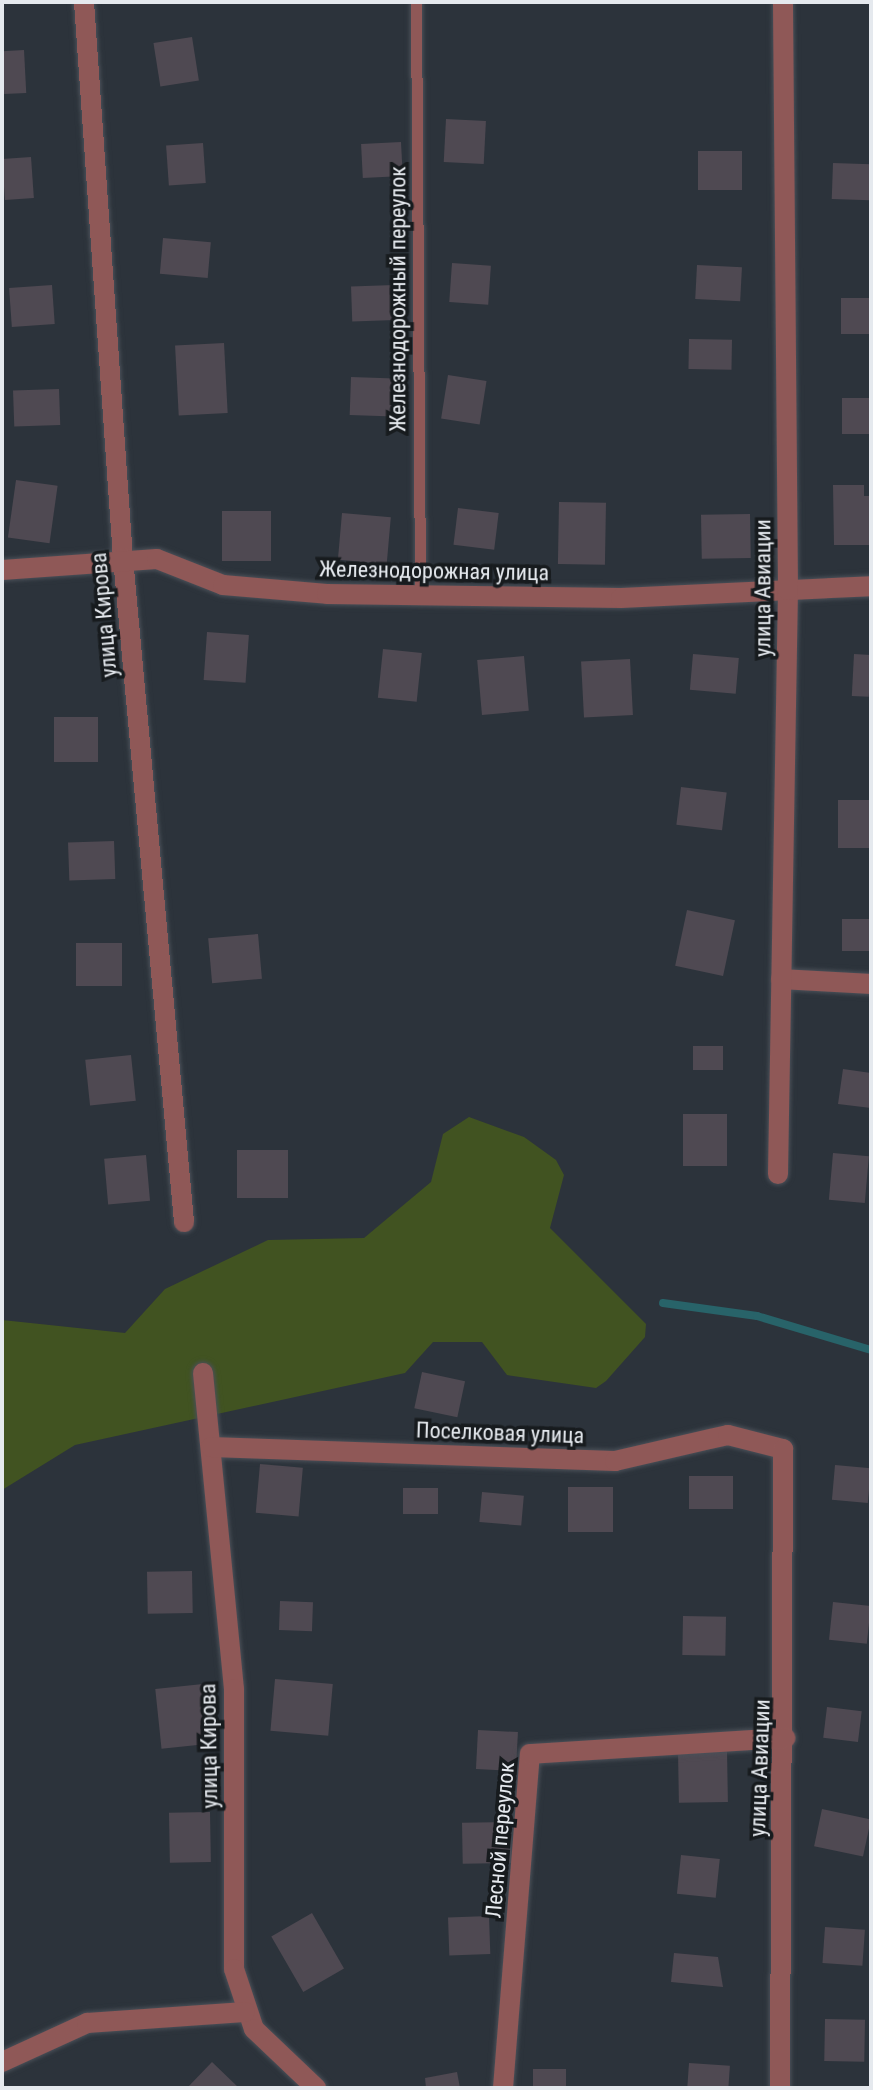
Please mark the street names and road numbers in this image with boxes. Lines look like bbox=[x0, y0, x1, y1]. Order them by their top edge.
street label: Железнодорожный переулок bbox=[385, 166, 411, 432]
street label: улица Авиации bbox=[750, 519, 776, 657]
street label: улица Кирова bbox=[85, 552, 123, 678]
street label: Железнодорожная улица bbox=[319, 556, 549, 586]
street label: Поселковая улица bbox=[415, 1417, 585, 1449]
street label: улица Кирова bbox=[195, 1683, 223, 1809]
street label: улица Авиации bbox=[744, 1699, 776, 1837]
street label: Лесной переулок bbox=[480, 1761, 520, 1919]

